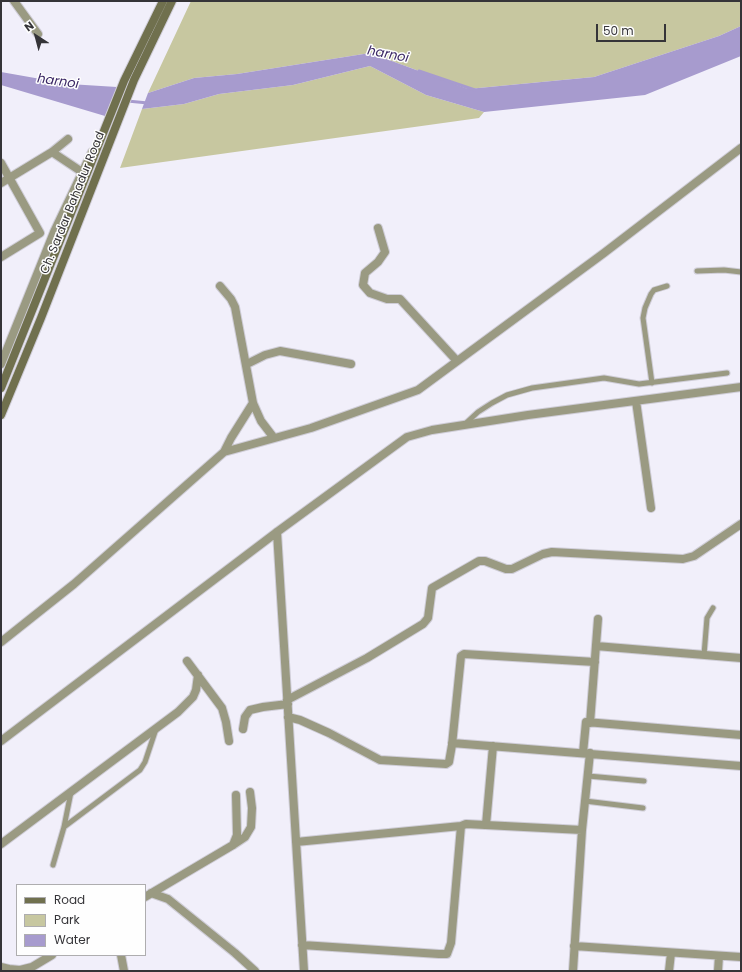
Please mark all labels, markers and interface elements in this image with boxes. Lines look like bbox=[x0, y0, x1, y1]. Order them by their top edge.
north arrow bbox=[16, 16, 56, 56]
scale bar bbox=[598, 16, 668, 42]
text: N bbox=[21, 17, 37, 35]
text: 50 m bbox=[603, 22, 634, 39]
water label: harnoi bbox=[366, 43, 410, 67]
water label: harnoi bbox=[36, 71, 80, 93]
street label: Ch. Sardar Bahadur Road bbox=[38, 130, 108, 276]
legend bbox=[16, 884, 146, 956]
text: Road bbox=[54, 891, 85, 908]
text: Park bbox=[54, 911, 80, 928]
text: Water bbox=[54, 931, 90, 948]

